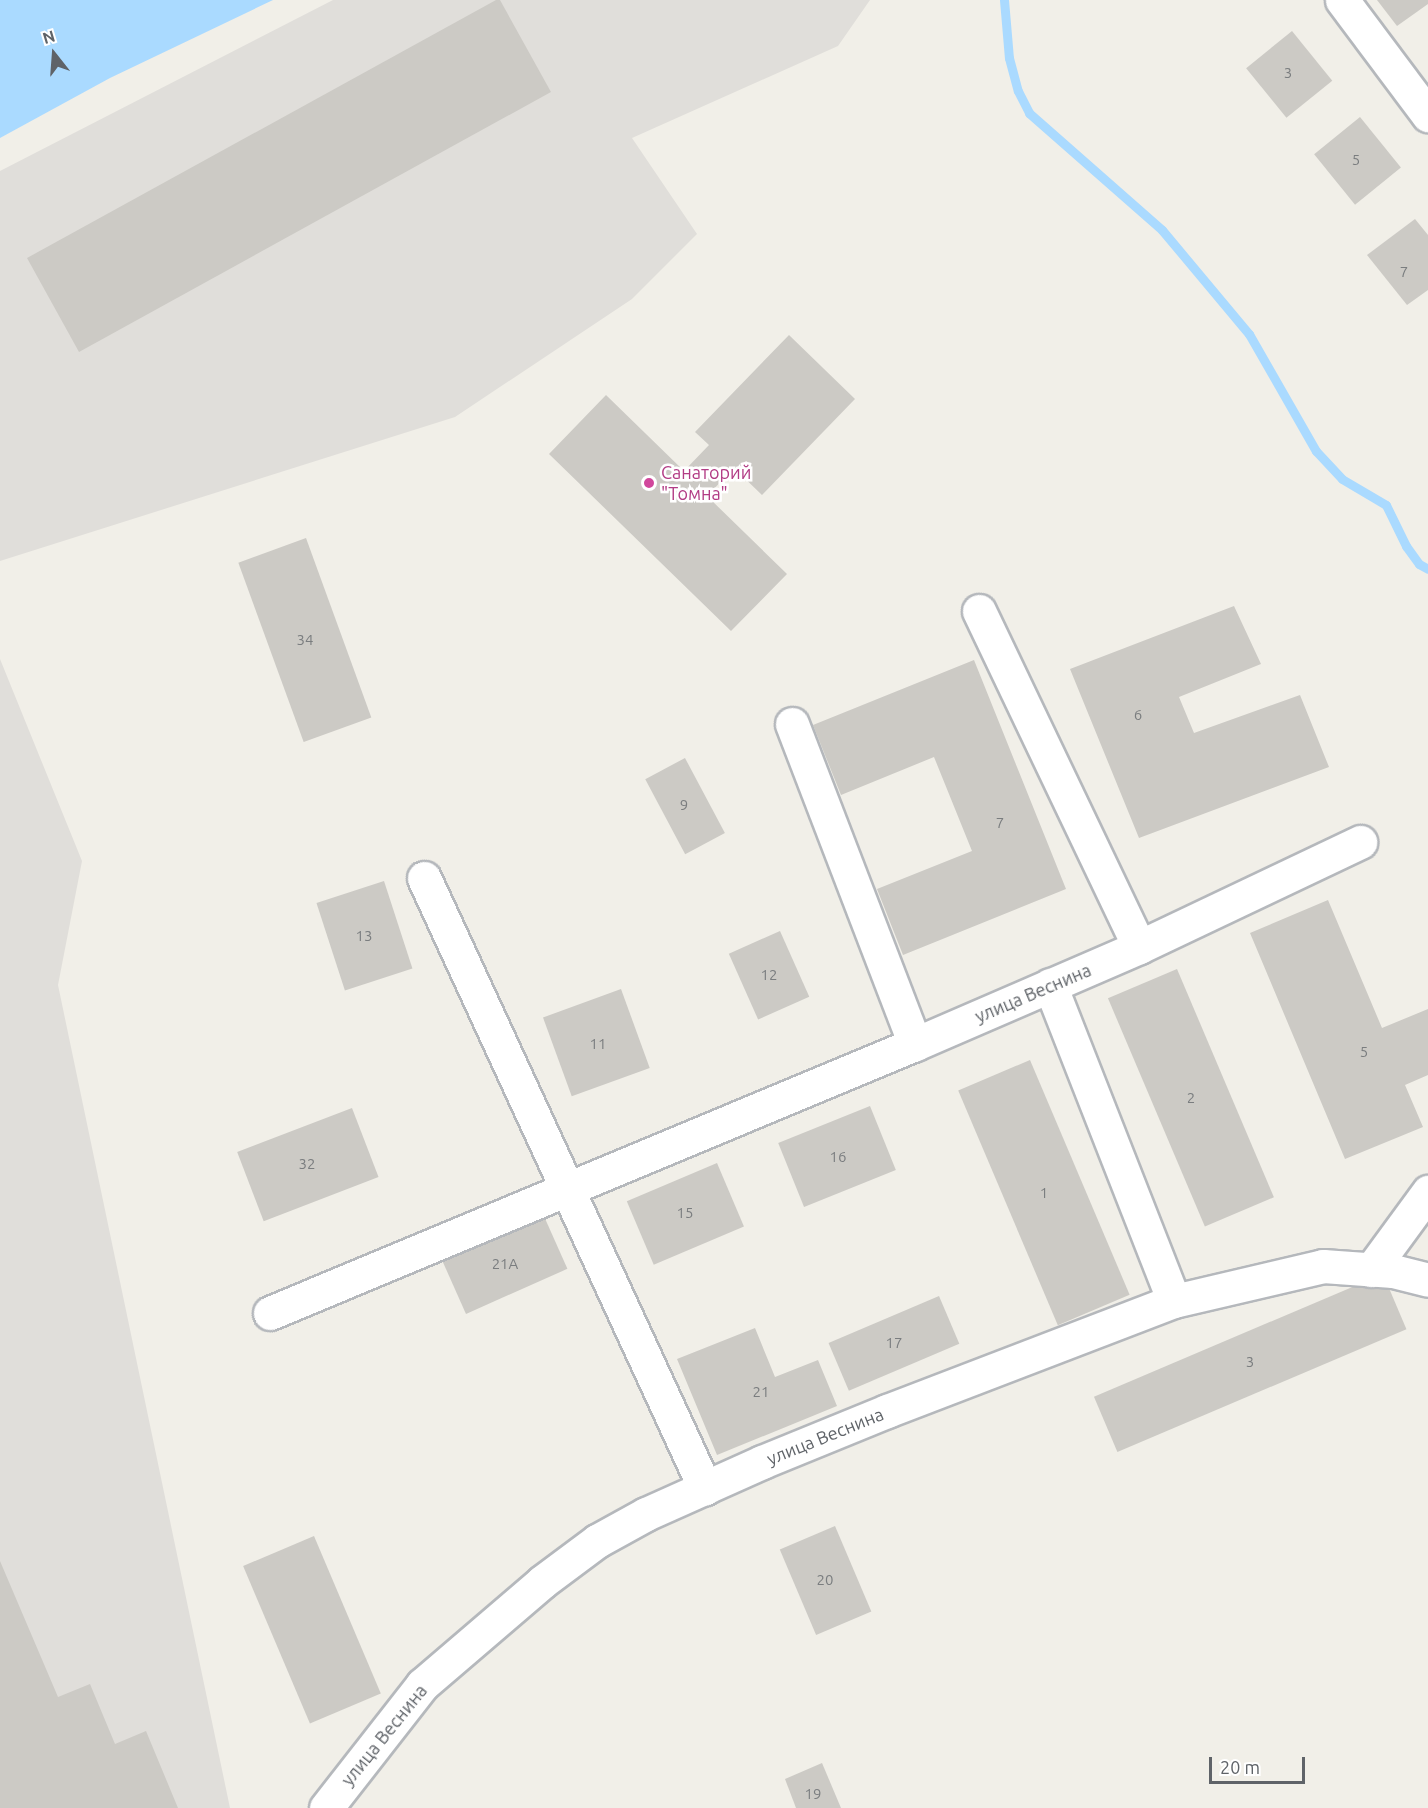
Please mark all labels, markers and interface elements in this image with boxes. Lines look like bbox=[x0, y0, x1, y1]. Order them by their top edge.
north arrow bbox=[24, 24, 84, 84]
text: N bbox=[40, 26, 57, 47]
house number: 3 bbox=[1284, 64, 1292, 82]
house number: 5 bbox=[1352, 151, 1360, 169]
house number: 7 bbox=[1400, 263, 1408, 281]
place label: Санаторий "Томна" bbox=[661, 462, 751, 504]
marker: Санаторий "Томна" bbox=[642, 476, 656, 490]
house number: 34 bbox=[297, 631, 313, 649]
house number: 6 bbox=[1134, 706, 1142, 724]
house number: 9 bbox=[680, 796, 688, 814]
house number: 7 bbox=[996, 814, 1004, 832]
house number: 13 bbox=[356, 927, 372, 945]
street label: улица Веснина bbox=[972, 959, 1094, 1027]
house number: 12 bbox=[761, 966, 777, 984]
house number: 11 bbox=[590, 1035, 606, 1053]
house number: 5 bbox=[1360, 1043, 1368, 1061]
house number: 2 bbox=[1187, 1089, 1195, 1107]
house number: 16 bbox=[830, 1148, 846, 1166]
house number: 32 bbox=[299, 1155, 315, 1173]
house number: 1 bbox=[1040, 1184, 1048, 1202]
house number: 15 bbox=[677, 1204, 693, 1222]
house number: 21А bbox=[492, 1255, 518, 1273]
house number: 17 bbox=[886, 1334, 902, 1352]
house number: 3 bbox=[1246, 1353, 1254, 1371]
house number: 21 bbox=[753, 1383, 769, 1401]
street label: улица Веснина bbox=[763, 1403, 887, 1469]
house number: 20 bbox=[817, 1571, 833, 1589]
street label: улица Веснина bbox=[337, 1680, 431, 1790]
scale bar bbox=[1212, 1745, 1308, 1783]
text: 20 m bbox=[1220, 1757, 1260, 1777]
house number: 19 bbox=[805, 1785, 821, 1803]

